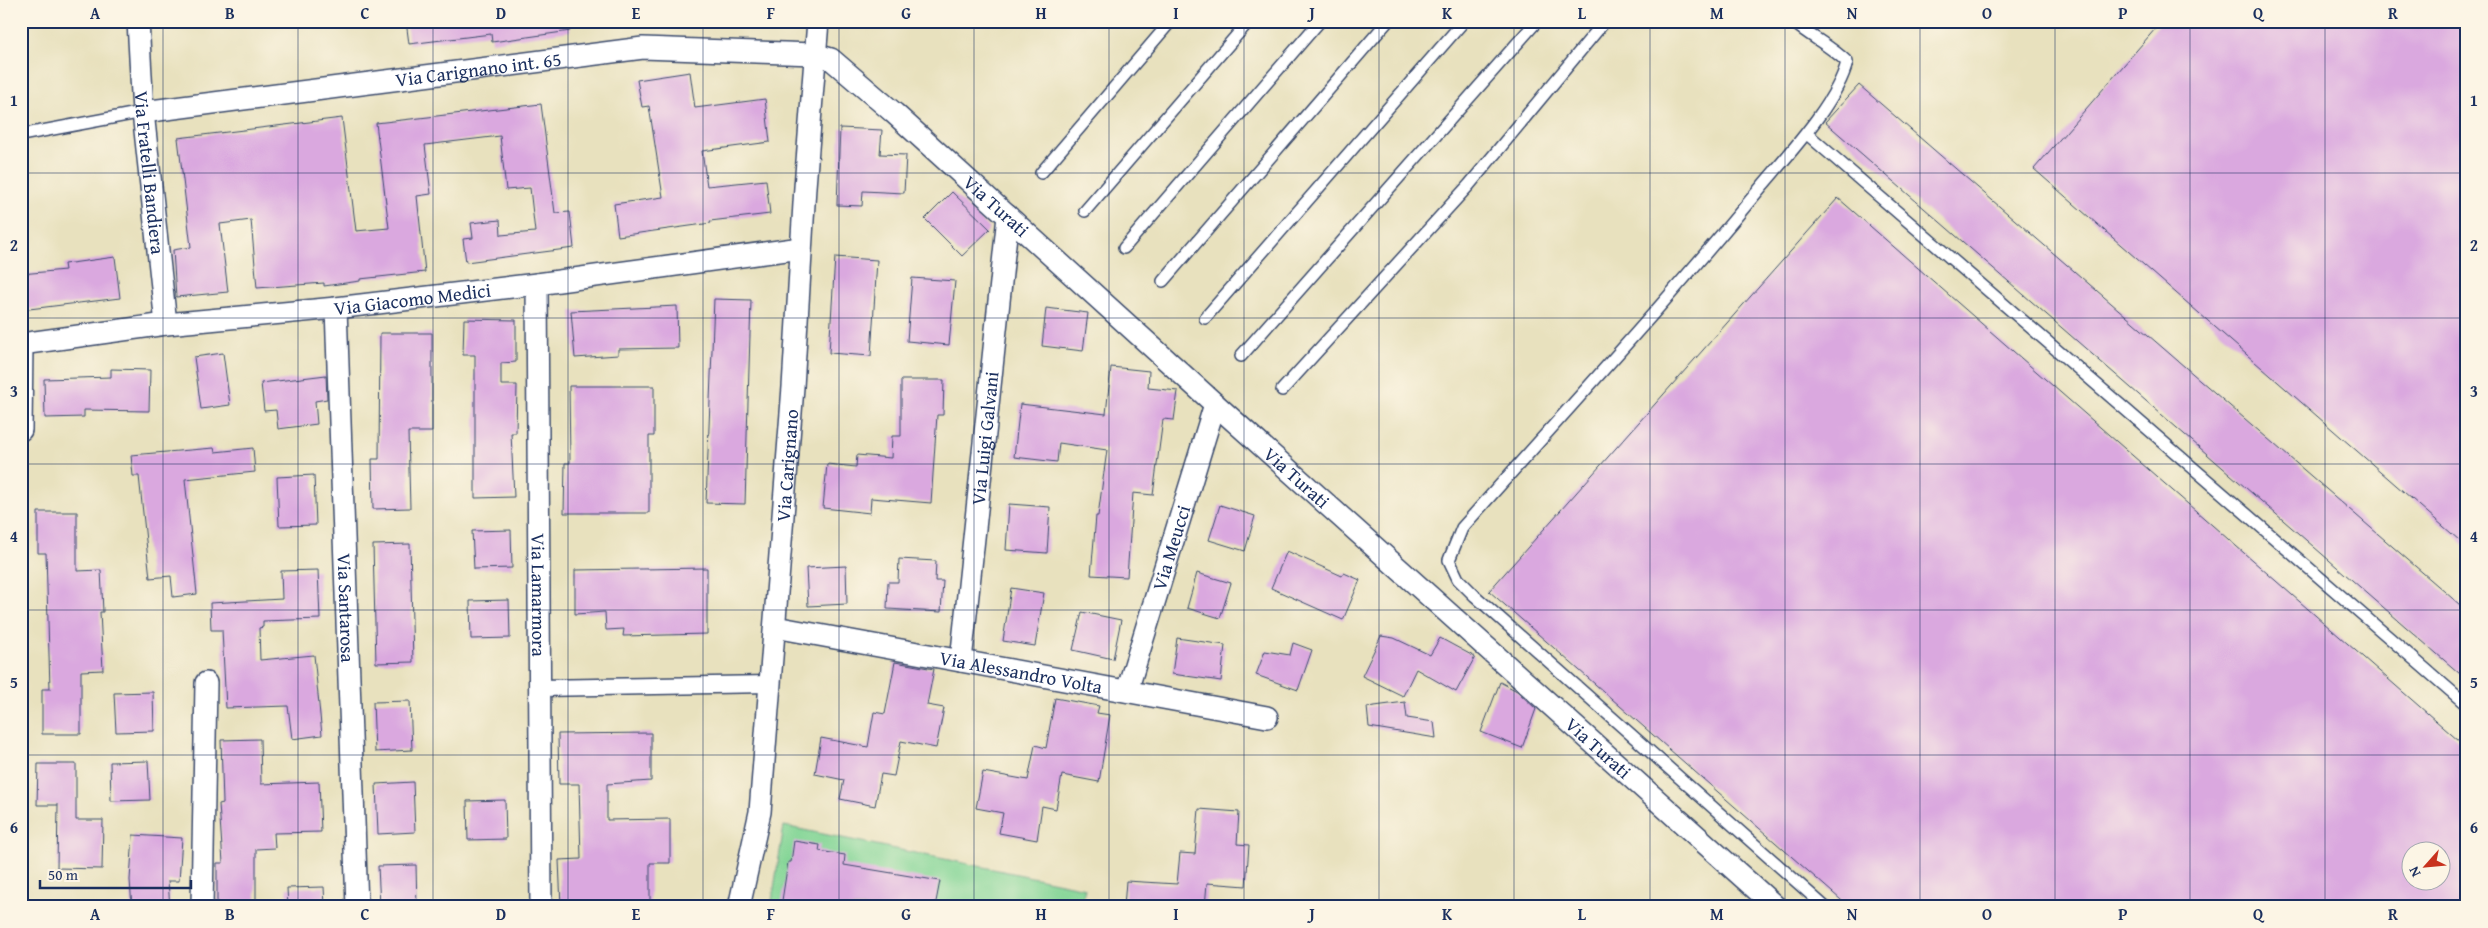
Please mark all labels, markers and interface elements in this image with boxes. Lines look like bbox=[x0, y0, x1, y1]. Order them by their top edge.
text: A bbox=[90, 1, 101, 25]
text: B bbox=[225, 1, 235, 25]
text: C bbox=[360, 1, 370, 25]
text: D bbox=[496, 1, 506, 25]
text: E bbox=[632, 1, 641, 25]
text: F bbox=[767, 1, 775, 25]
text: G bbox=[901, 1, 911, 25]
text: H bbox=[1035, 1, 1047, 25]
text: I bbox=[1173, 1, 1179, 25]
text: J bbox=[1306, 1, 1315, 25]
text: K bbox=[1442, 1, 1453, 25]
text: L bbox=[1578, 1, 1587, 25]
text: M bbox=[1710, 1, 1724, 25]
text: N bbox=[1847, 1, 1858, 25]
text: O bbox=[1982, 1, 1992, 25]
text: P bbox=[2118, 1, 2128, 25]
text: Q bbox=[2253, 1, 2265, 25]
text: R bbox=[2388, 1, 2398, 25]
street label: Via Carignano int. 65 bbox=[394, 45, 563, 94]
text: 1 bbox=[10, 88, 18, 112]
text: 1 bbox=[2470, 88, 2478, 112]
street label: Via Fratelli Bandiera bbox=[128, 90, 172, 256]
street label: Via Turati bbox=[957, 168, 1036, 243]
text: 2 bbox=[10, 233, 18, 257]
text: 2 bbox=[2470, 233, 2478, 257]
street label: Via Giacomo Medici bbox=[332, 276, 492, 322]
street label: Via Luigi Galvani bbox=[964, 370, 1006, 507]
text: 3 bbox=[10, 379, 18, 403]
text: 3 bbox=[2470, 379, 2478, 403]
street label: Via Carignano bbox=[769, 408, 805, 523]
street label: Via Turati bbox=[1257, 440, 1336, 515]
street label: Via Meucci bbox=[1145, 501, 1197, 594]
text: 4 bbox=[10, 524, 18, 548]
text: 4 bbox=[2470, 524, 2478, 548]
street label: Via Lamarmora bbox=[525, 533, 553, 657]
street label: Via Santarosa bbox=[331, 553, 362, 663]
street label: Via Alessandro Volta bbox=[937, 643, 1105, 701]
text: 5 bbox=[10, 670, 18, 694]
text: 5 bbox=[2470, 670, 2478, 694]
street label: Via Turati bbox=[1559, 710, 1638, 785]
text: 6 bbox=[10, 815, 18, 839]
text: 6 bbox=[2470, 815, 2478, 839]
north arrow bbox=[2400, 840, 2450, 890]
scale bar bbox=[40, 858, 191, 890]
text: N bbox=[2403, 863, 2425, 881]
text: 50 m bbox=[48, 864, 79, 885]
text: A bbox=[90, 902, 101, 926]
text: B bbox=[225, 902, 235, 926]
text: C bbox=[360, 902, 370, 926]
text: D bbox=[496, 902, 506, 926]
text: E bbox=[632, 902, 641, 926]
text: F bbox=[767, 902, 775, 926]
text: G bbox=[901, 902, 911, 926]
text: H bbox=[1035, 902, 1047, 926]
text: I bbox=[1173, 902, 1179, 926]
text: J bbox=[1306, 902, 1315, 926]
text: K bbox=[1442, 902, 1453, 926]
text: L bbox=[1578, 902, 1587, 926]
text: M bbox=[1710, 902, 1724, 926]
text: N bbox=[1847, 902, 1858, 926]
text: O bbox=[1982, 902, 1992, 926]
text: P bbox=[2118, 902, 2128, 926]
text: Q bbox=[2253, 902, 2265, 926]
text: R bbox=[2388, 902, 2398, 926]

